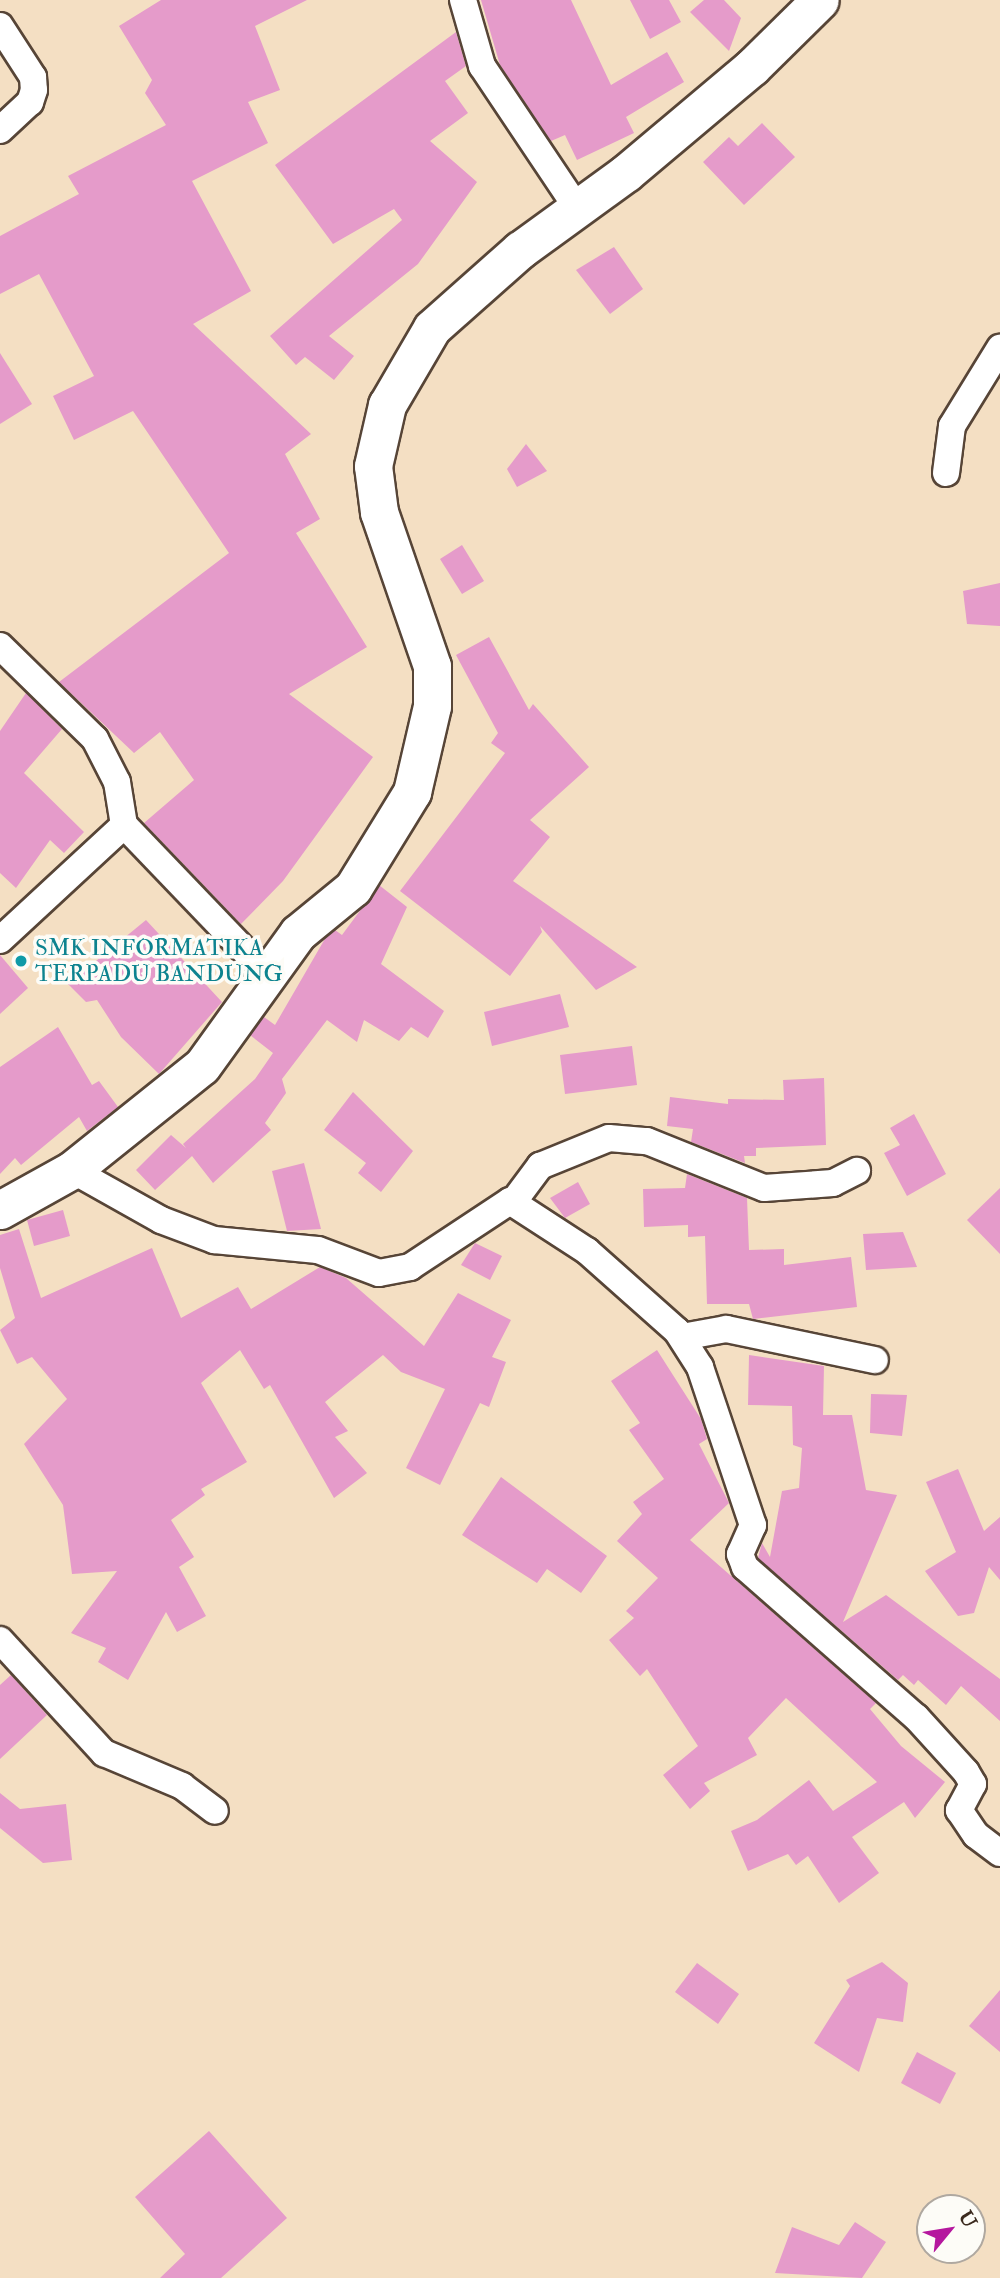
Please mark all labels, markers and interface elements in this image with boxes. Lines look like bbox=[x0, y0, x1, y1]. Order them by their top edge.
place label: SMK INFORMATIKA TERPADU BANDUNG bbox=[35, 934, 283, 988]
marker: SMK INFORMATIKA TERPADU BANDUNG bbox=[13, 953, 29, 969]
north arrow bbox=[916, 2194, 986, 2264]
text: U bbox=[953, 2207, 982, 2232]

